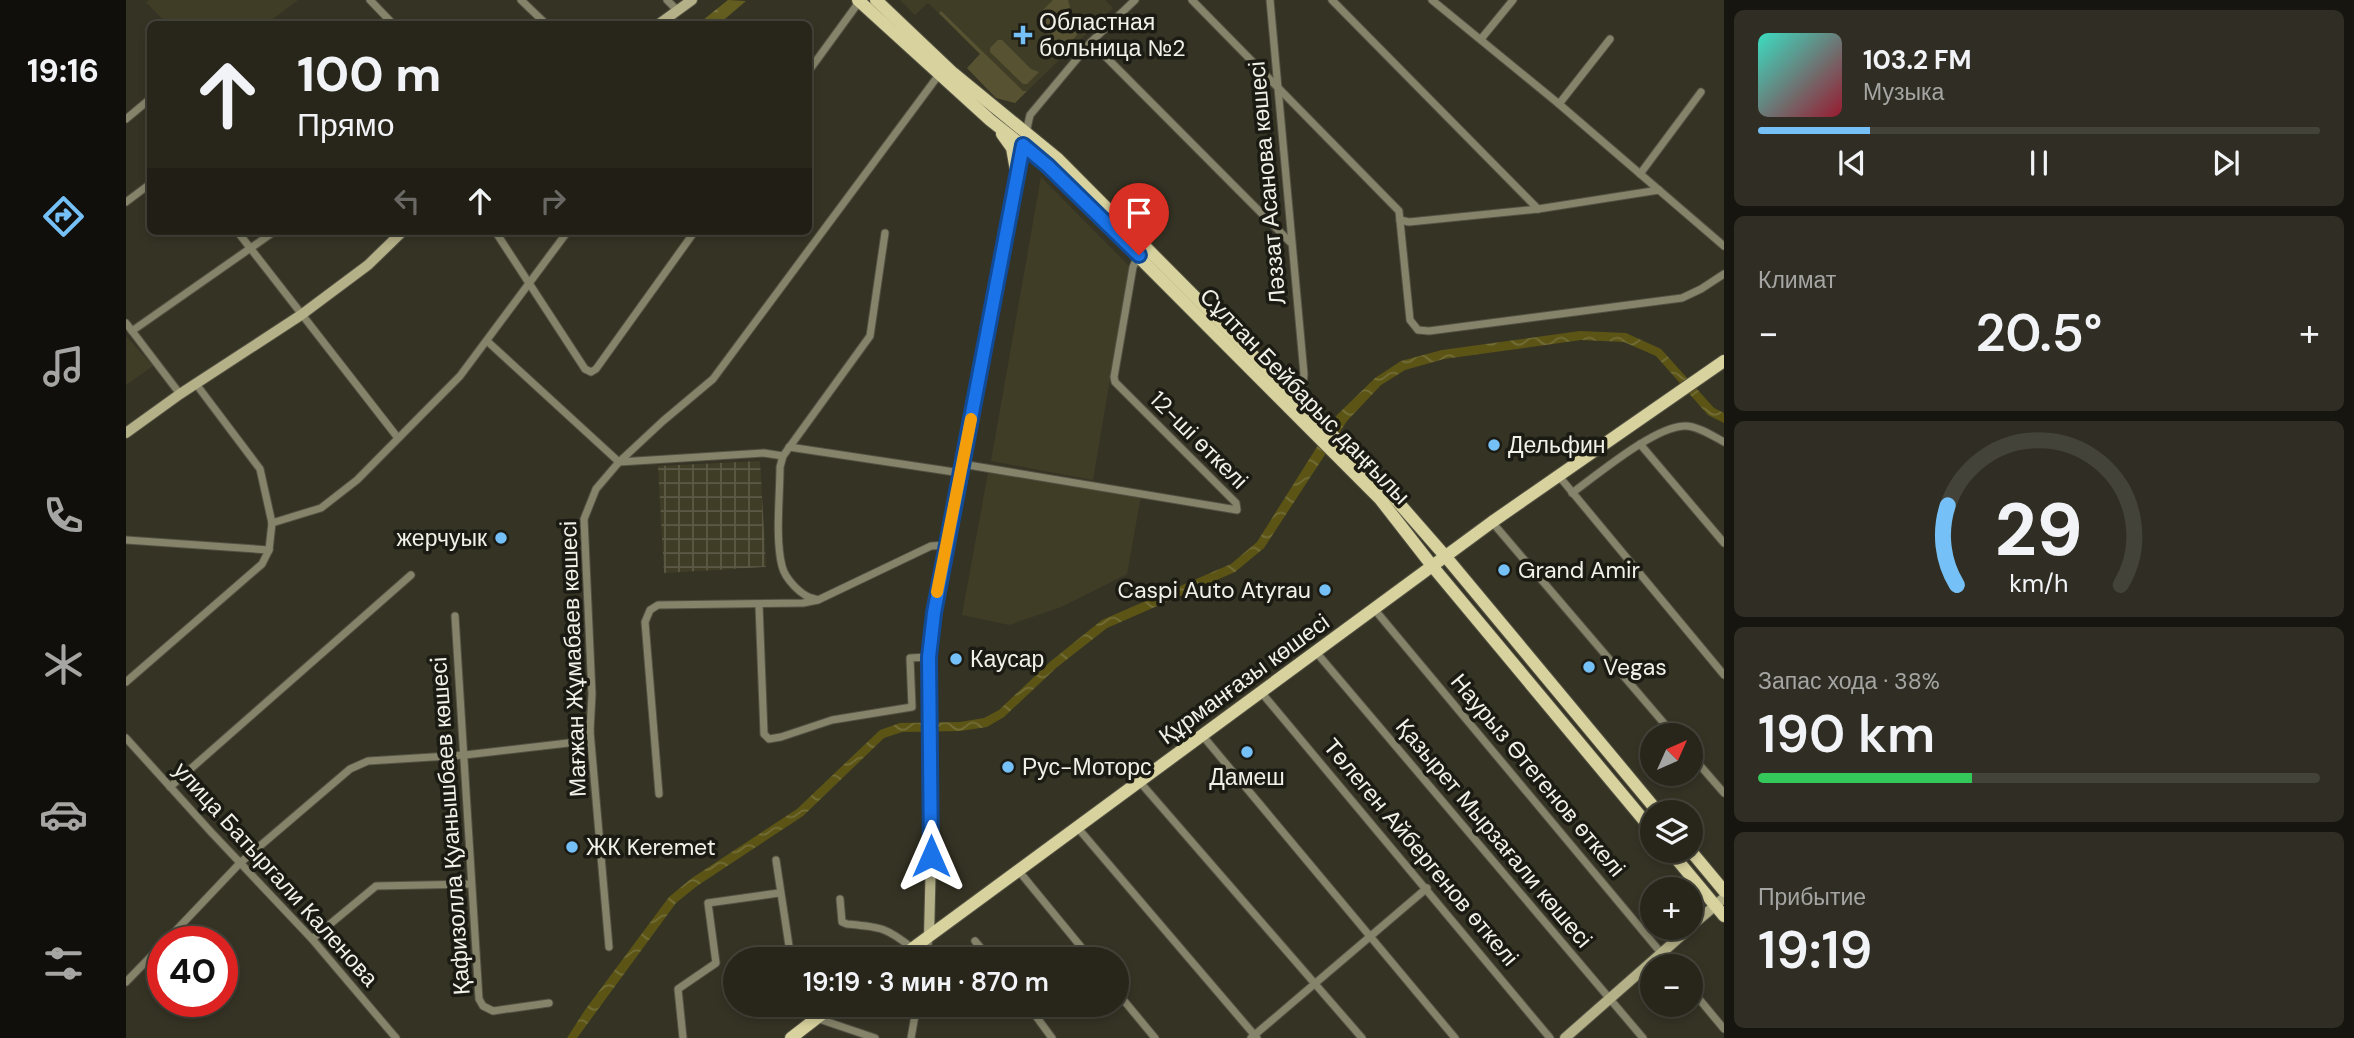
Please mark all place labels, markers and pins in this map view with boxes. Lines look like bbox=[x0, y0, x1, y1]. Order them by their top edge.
place label: Областная больница №2 bbox=[1039, 7, 1185, 63]
marker: Областная больница №2 bbox=[1013, 25, 1033, 45]
pin bbox=[1109, 183, 1169, 255]
place label: Дельфин bbox=[1508, 430, 1605, 460]
marker: Дельфин bbox=[1486, 437, 1502, 453]
place label: жерчуык bbox=[396, 523, 488, 553]
marker: жерчуык bbox=[493, 530, 509, 546]
place label: Grand Amir bbox=[1518, 555, 1640, 585]
marker: Grand Amir bbox=[1496, 562, 1512, 578]
place label: Caspi Auto Atyrau bbox=[1117, 575, 1311, 605]
marker: Caspi Auto Atyrau bbox=[1317, 582, 1333, 598]
place label: Каусар bbox=[970, 644, 1044, 674]
marker: Каусар bbox=[948, 651, 964, 667]
place label: Vegas bbox=[1603, 652, 1667, 682]
marker: Vegas bbox=[1581, 659, 1597, 675]
marker: Дамеш bbox=[1239, 744, 1255, 760]
place label: Рус-Моторс bbox=[1022, 752, 1152, 782]
marker: Рус-Моторс bbox=[1000, 759, 1016, 775]
place label: Дамеш bbox=[1209, 762, 1285, 792]
place label: ЖК Keremet bbox=[586, 832, 716, 862]
marker: ЖК Keremet bbox=[564, 839, 580, 855]

